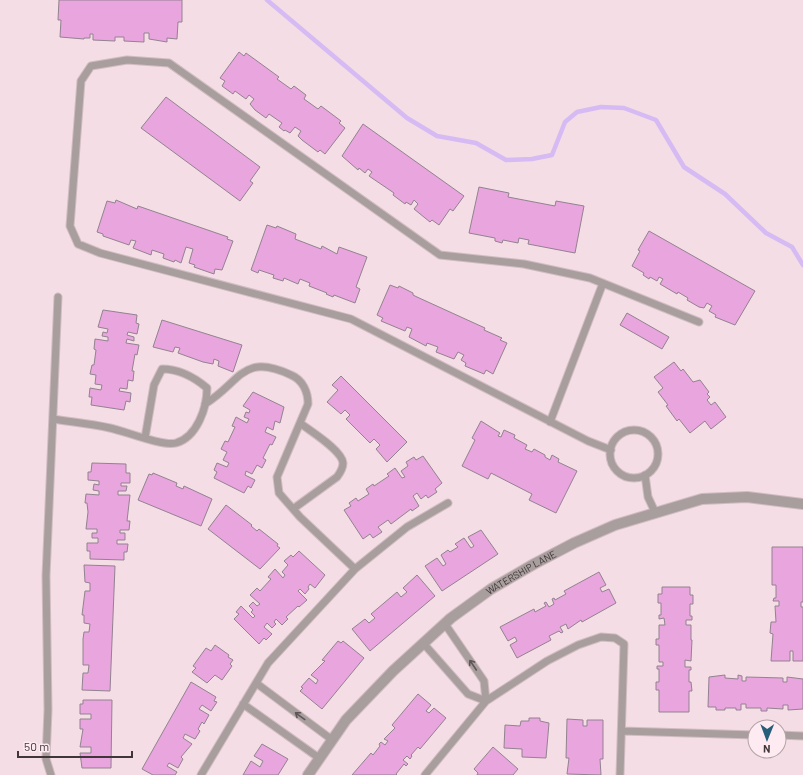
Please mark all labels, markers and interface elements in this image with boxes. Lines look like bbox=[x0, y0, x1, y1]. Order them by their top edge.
street label: WATERSHIP LANE bbox=[483, 548, 558, 597]
one-way arrow bbox=[469, 660, 477, 671]
one-way arrow bbox=[295, 712, 306, 720]
north arrow bbox=[747, 719, 787, 759]
scale bar bbox=[18, 733, 132, 759]
text: 50 m bbox=[24, 739, 49, 753]
text: N bbox=[763, 743, 771, 756]

